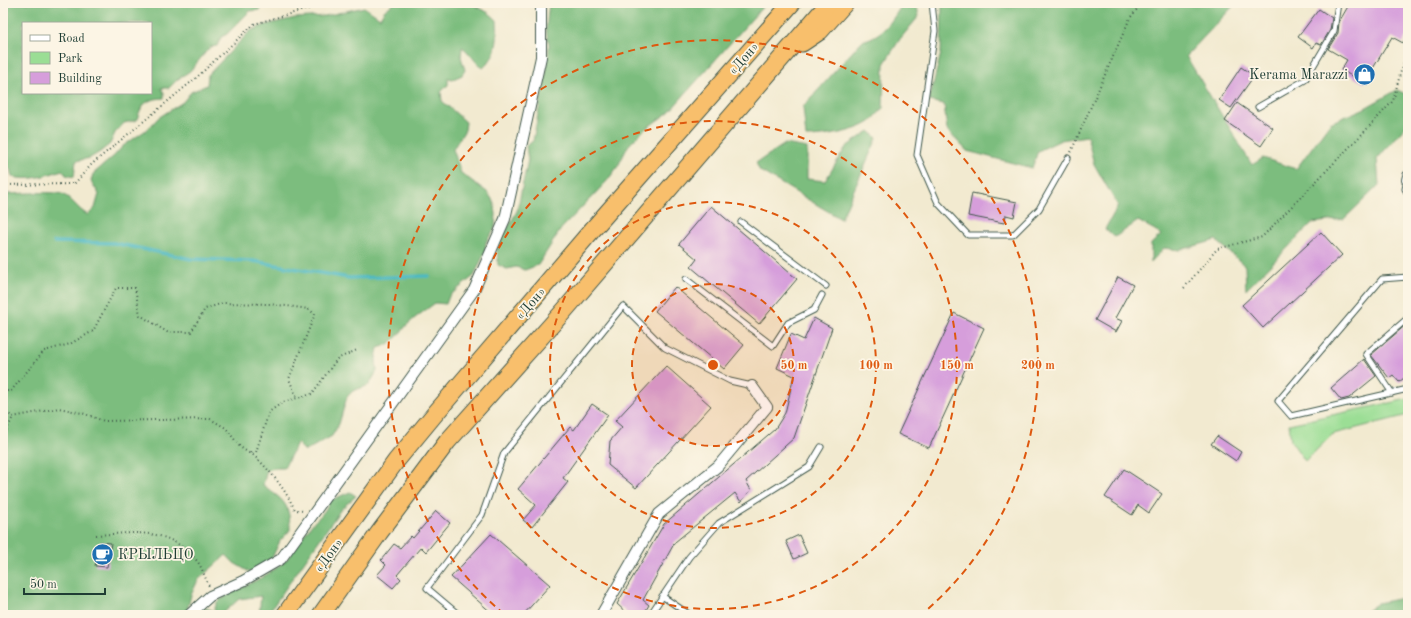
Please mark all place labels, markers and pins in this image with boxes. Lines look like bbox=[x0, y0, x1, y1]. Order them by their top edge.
shop icon: Kerama Marazzi bbox=[1351, 61, 1377, 87]
place label: Kerama Marazzi bbox=[1249, 68, 1348, 82]
centre of rings bbox=[706, 358, 720, 372]
cafe icon: КРЫЛЬЦО bbox=[90, 541, 116, 567]
place label: КРЫЛЬЦО bbox=[118, 548, 194, 562]

